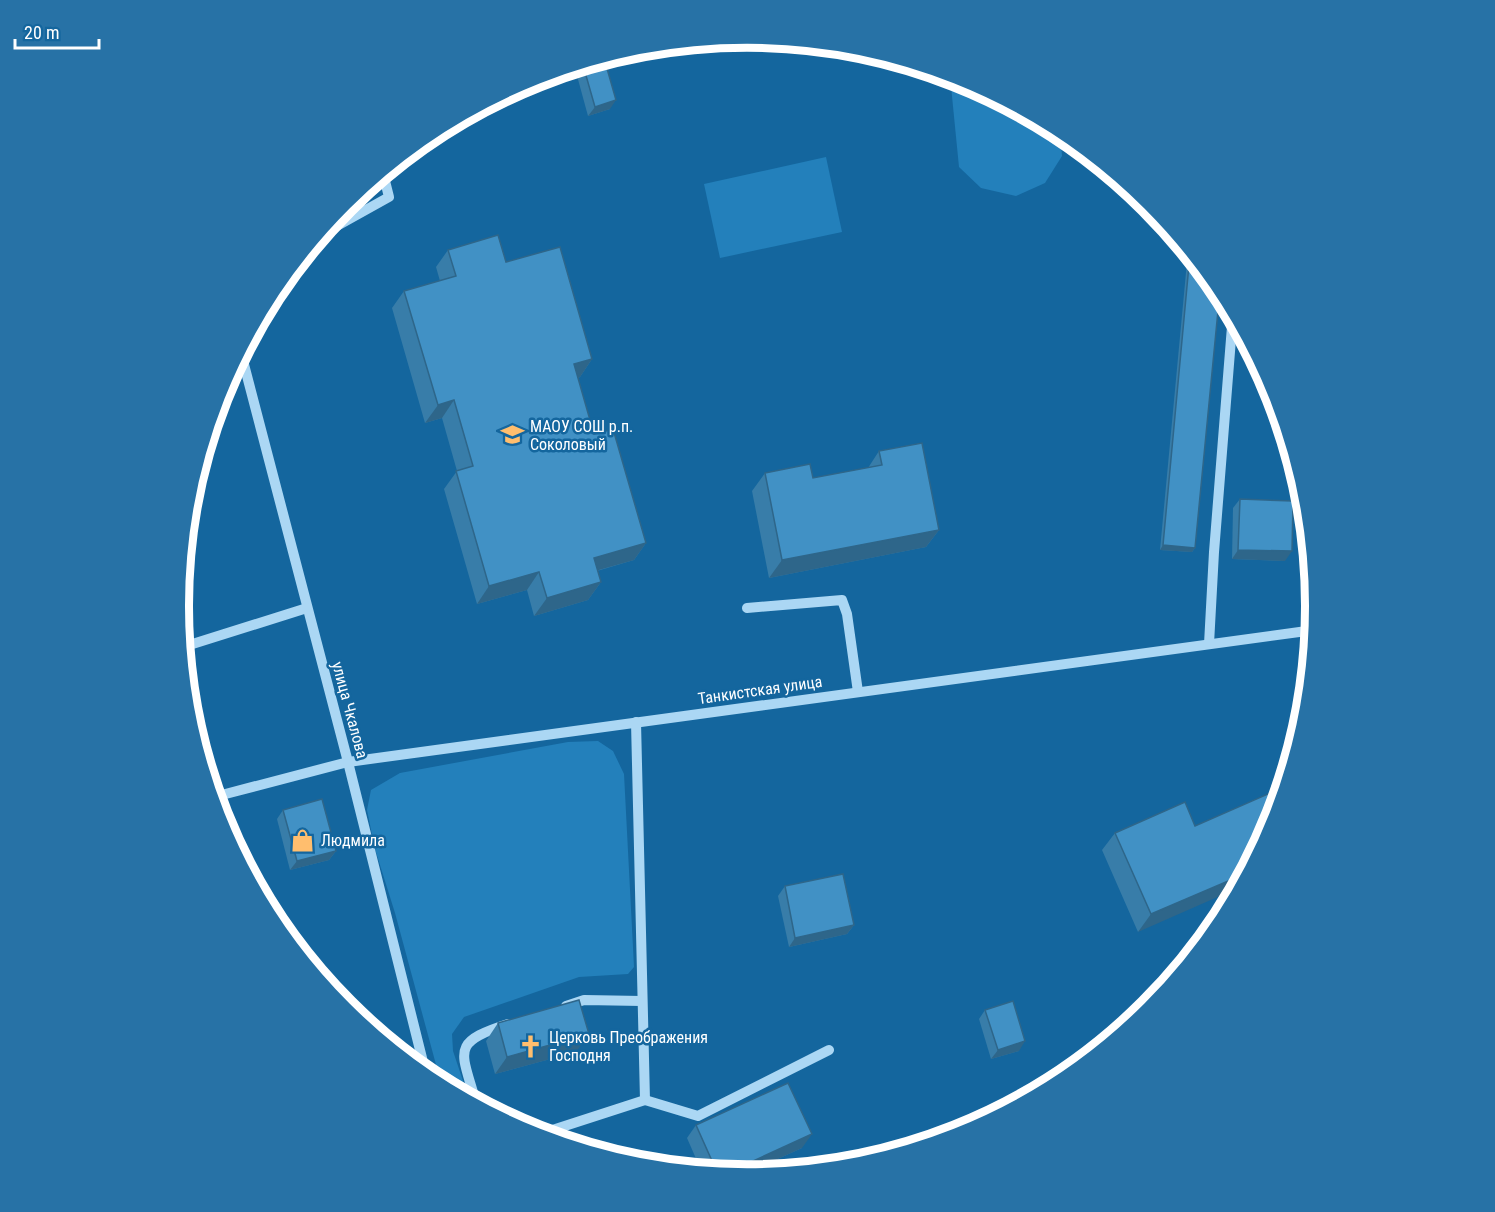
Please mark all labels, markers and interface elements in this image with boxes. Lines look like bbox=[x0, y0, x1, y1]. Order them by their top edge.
scale bar bbox=[15, 12, 99, 50]
text: 20 m bbox=[24, 22, 59, 43]
place label: МАОУ СОШ р.п. Соколовый bbox=[530, 417, 633, 454]
school or university icon: МАОУ СОШ р.п. Соколовый bbox=[499, 422, 525, 448]
street label: улица Чкалова bbox=[328, 660, 372, 760]
street label: Танкистская улица bbox=[697, 672, 823, 708]
shop icon: Людмила bbox=[290, 827, 316, 853]
place label: Людмила bbox=[321, 831, 385, 850]
place label: Церковь Преображения Господня bbox=[549, 1028, 708, 1065]
church icon: Церковь Преображения Господня bbox=[518, 1033, 544, 1059]

